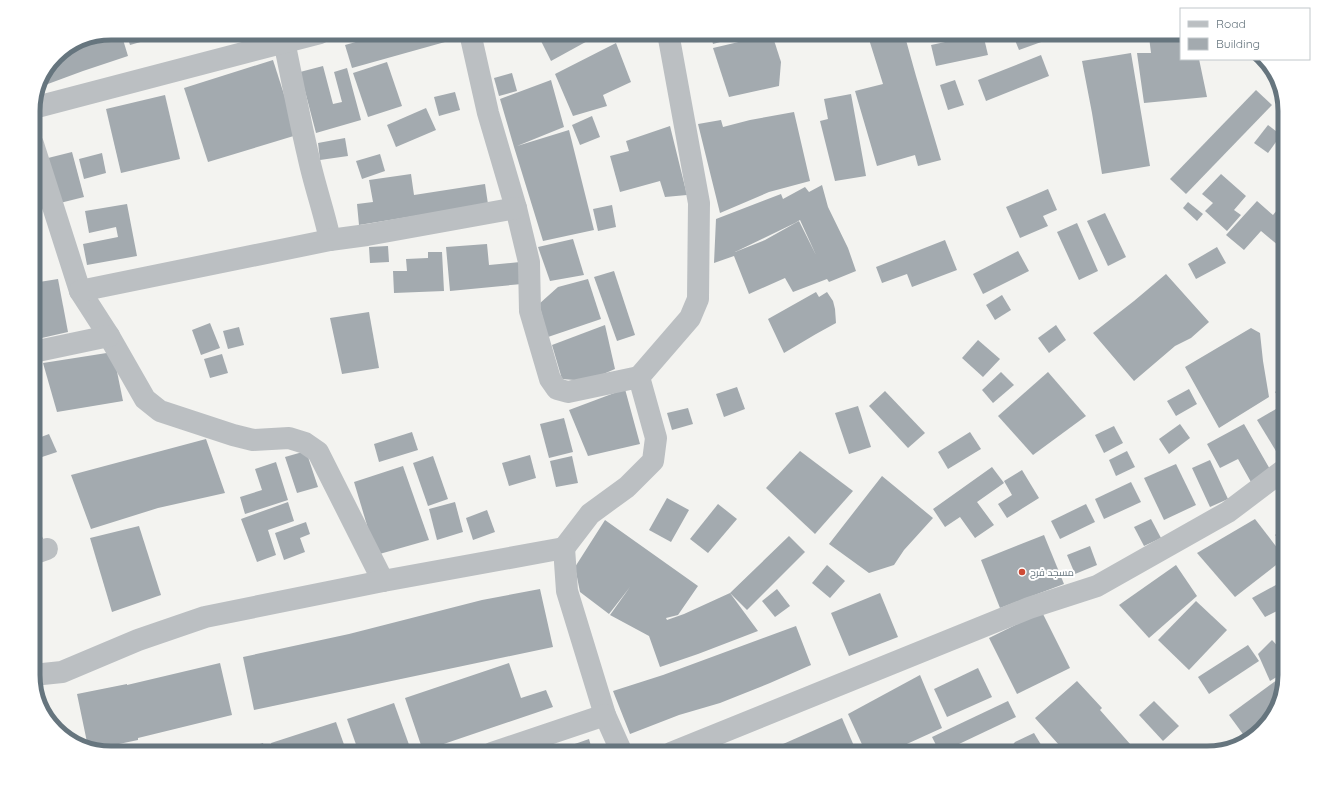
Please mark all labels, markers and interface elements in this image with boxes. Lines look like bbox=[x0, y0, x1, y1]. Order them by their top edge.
legend bbox=[1180, 8, 1310, 60]
text: Road bbox=[1216, 16, 1246, 31]
text: Building bbox=[1216, 36, 1260, 51]
place label: مسجد فرح bbox=[1030, 566, 1074, 579]
marker: مسجد فرح bbox=[1017, 567, 1027, 577]

